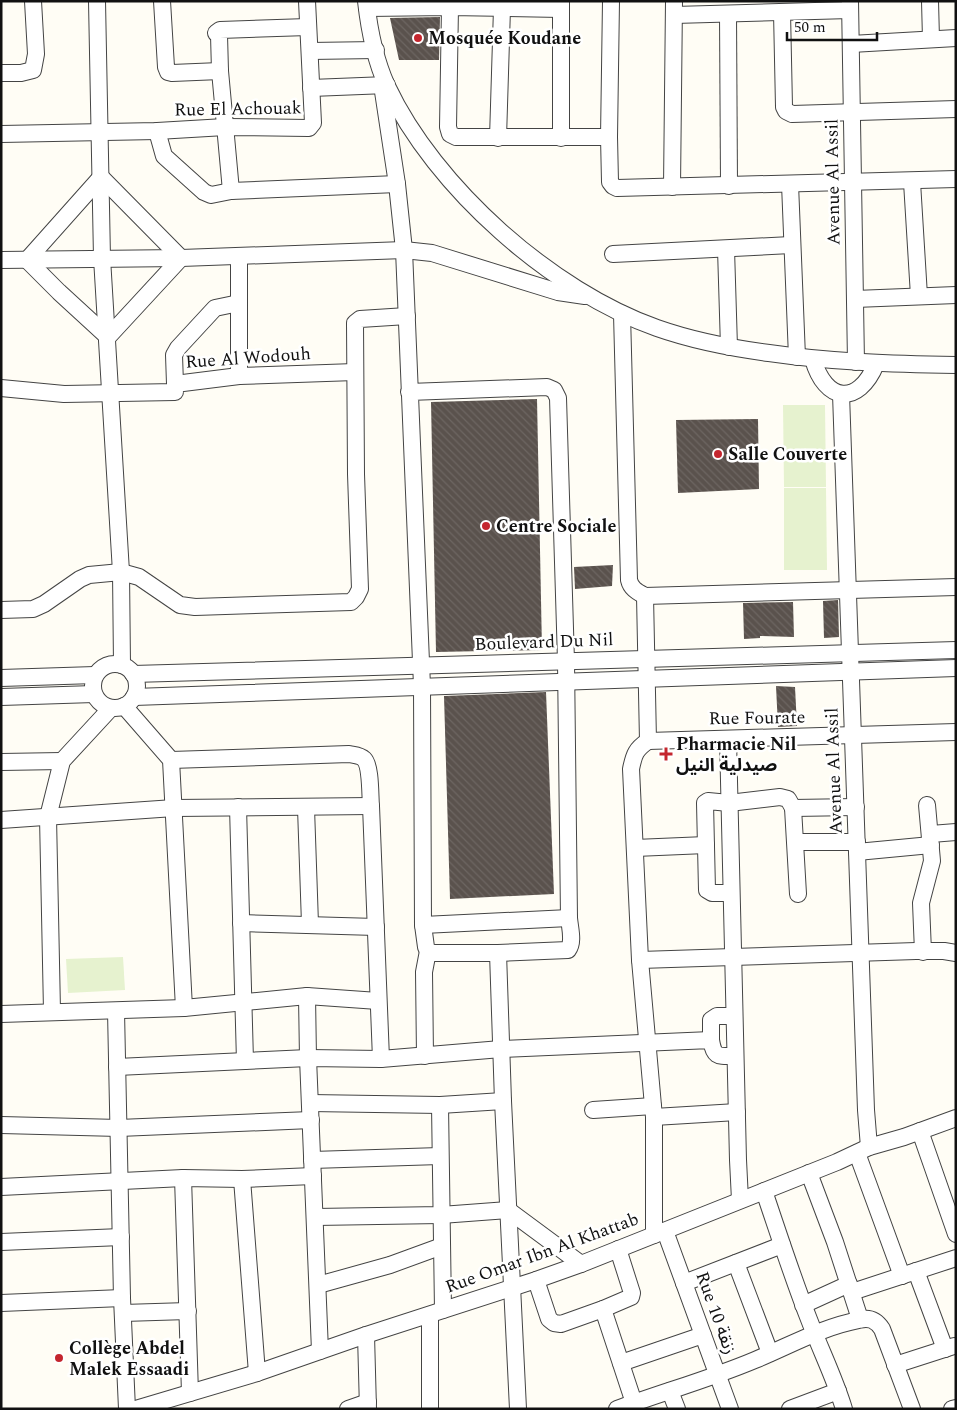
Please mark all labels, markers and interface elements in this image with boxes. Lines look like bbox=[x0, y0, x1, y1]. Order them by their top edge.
scale bar bbox=[787, 10, 877, 42]
text: 50 m bbox=[794, 16, 826, 39]
place label: Mosquée Koudane bbox=[428, 25, 581, 52]
marker: Mosquée Koudane bbox=[412, 32, 424, 44]
street label: Rue El Achouak bbox=[174, 94, 302, 124]
street label: Avenue Al Assil bbox=[818, 118, 848, 246]
street label: Rue Al Wodouh bbox=[184, 340, 312, 376]
place label: Salle Couverte bbox=[728, 441, 847, 468]
marker: Salle Couverte bbox=[712, 448, 724, 460]
place label: Centre Sociale bbox=[496, 513, 616, 540]
marker: Centre Sociale bbox=[480, 520, 492, 532]
street label: Boulevard Du Nil bbox=[474, 626, 614, 658]
street label: Rue Fourate bbox=[708, 704, 806, 732]
street label: Avenue Al Assil bbox=[818, 707, 850, 835]
place label: Pharmacie Nil صيدلية النيل bbox=[676, 731, 797, 779]
marker: Pharmacie Nil صيدلية النيل bbox=[660, 748, 672, 760]
street label: Rue Omar Ibn Al Khattab bbox=[441, 1205, 643, 1301]
street label: Rue 10 زنقة bbox=[689, 1268, 743, 1358]
place label: Collège Abdel Malek Essaadi bbox=[69, 1335, 189, 1383]
marker: Collège Abdel Malek Essaadi bbox=[53, 1352, 65, 1364]

